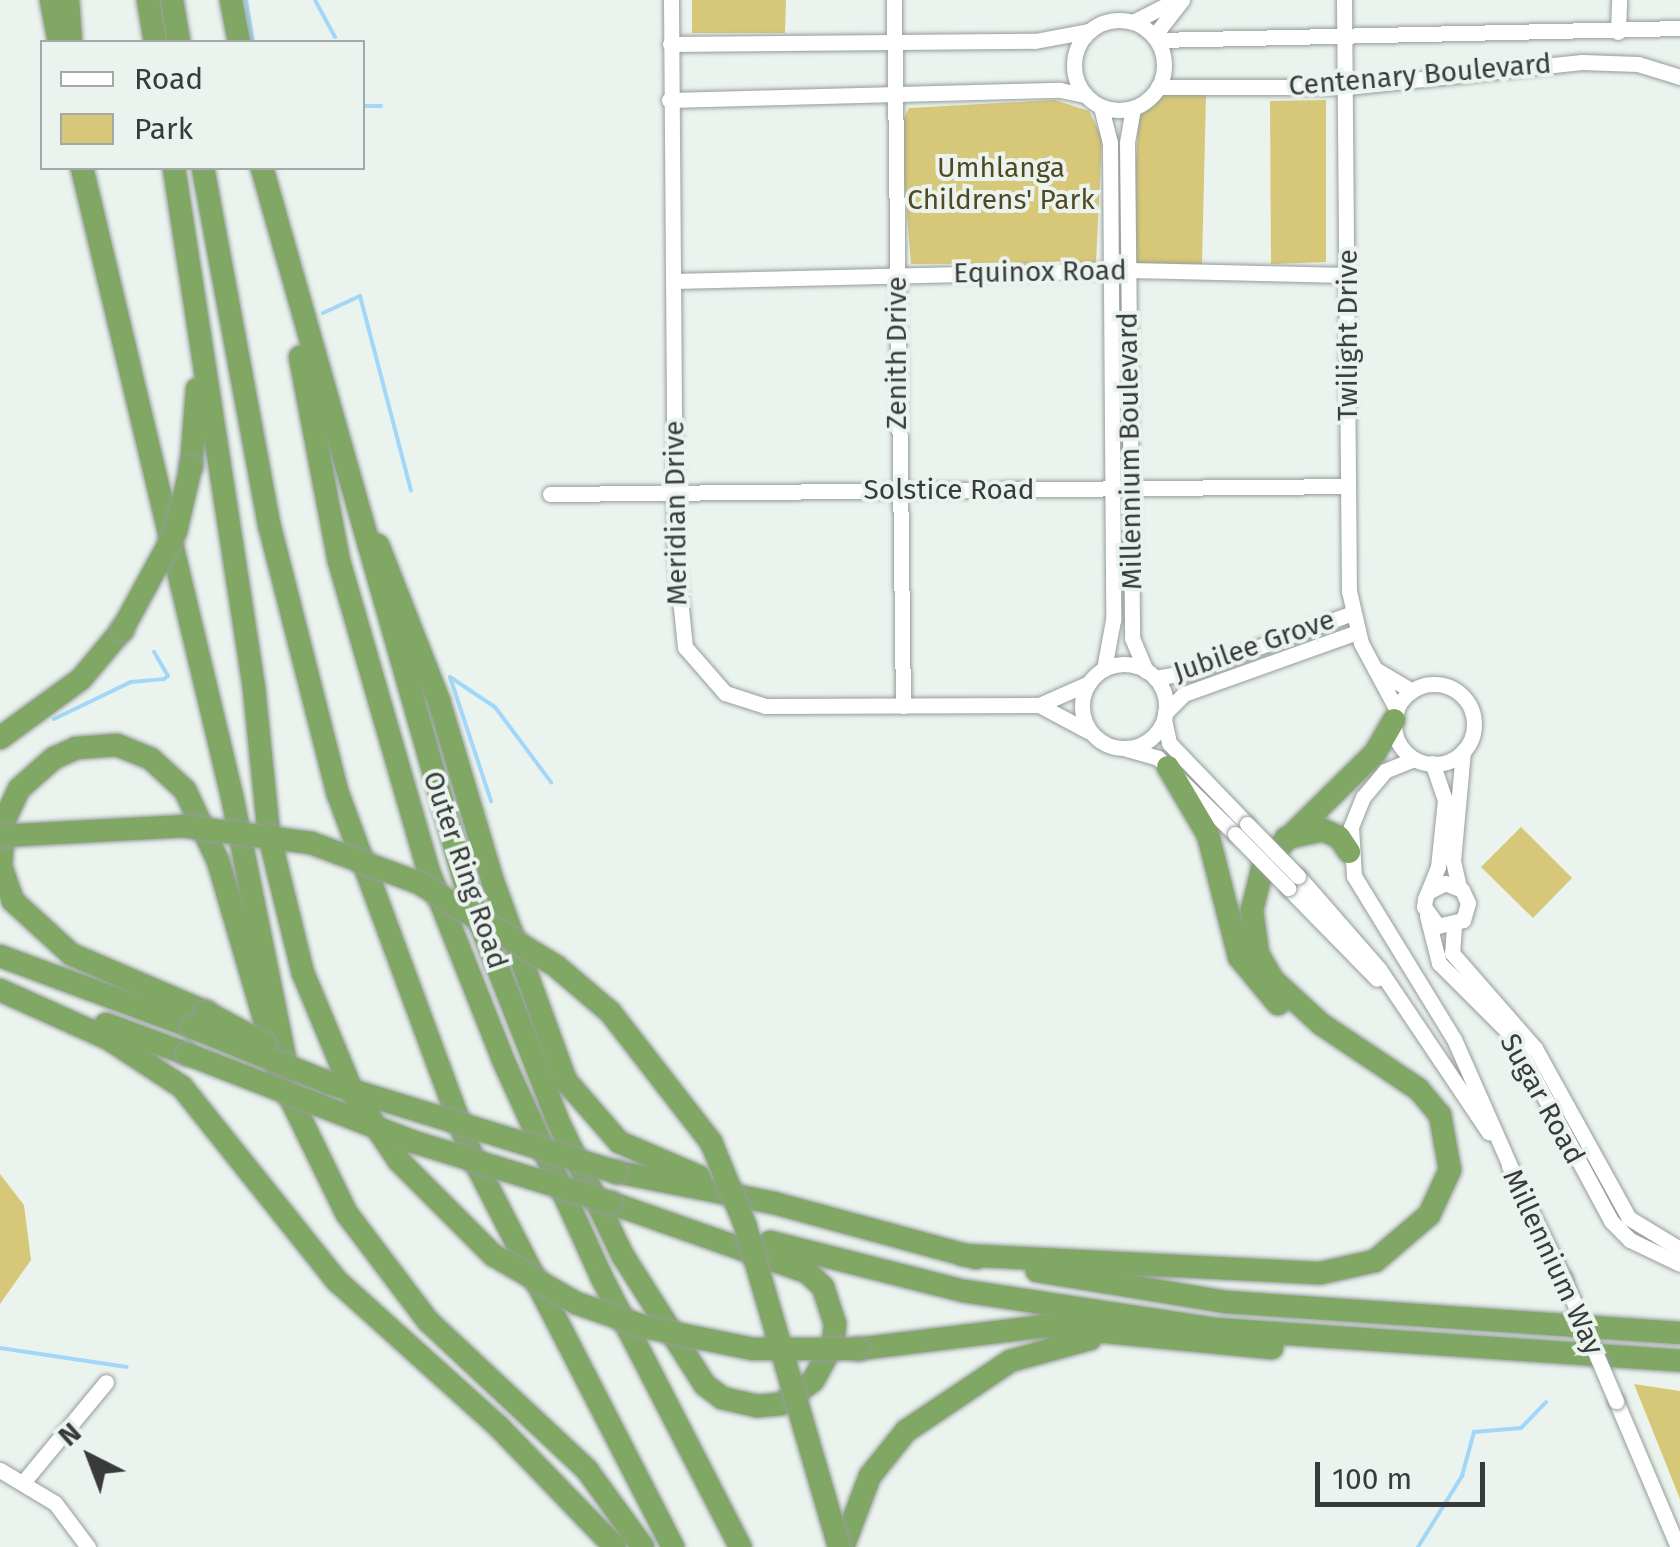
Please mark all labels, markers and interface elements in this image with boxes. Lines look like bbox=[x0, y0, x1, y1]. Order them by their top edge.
legend bbox=[40, 40, 365, 170]
street label: Centenary Boulevard bbox=[1287, 47, 1553, 103]
text: Road bbox=[134, 61, 203, 97]
text: Park bbox=[134, 111, 193, 147]
park label: Umhlanga Childrens' Park bbox=[907, 151, 1095, 217]
street label: Twilight Drive bbox=[1331, 249, 1365, 421]
street label: Equinox Road bbox=[953, 254, 1127, 290]
street label: Zenith Drive bbox=[880, 276, 914, 430]
street label: Millennium Boulevard bbox=[1111, 312, 1149, 590]
street label: Meridian Drive bbox=[658, 420, 694, 606]
street label: Solstice Road bbox=[864, 473, 1034, 507]
street label: Jubilee Grove bbox=[1169, 603, 1339, 689]
street label: Outer Ring Road bbox=[415, 767, 515, 973]
street label: Sugar Road bbox=[1492, 1028, 1592, 1170]
street label: Millennium Way bbox=[1495, 1164, 1611, 1360]
north arrow bbox=[40, 1407, 140, 1507]
text: N bbox=[52, 1416, 88, 1453]
scale bar bbox=[1320, 1442, 1490, 1504]
text: 100 m bbox=[1332, 1461, 1412, 1497]

